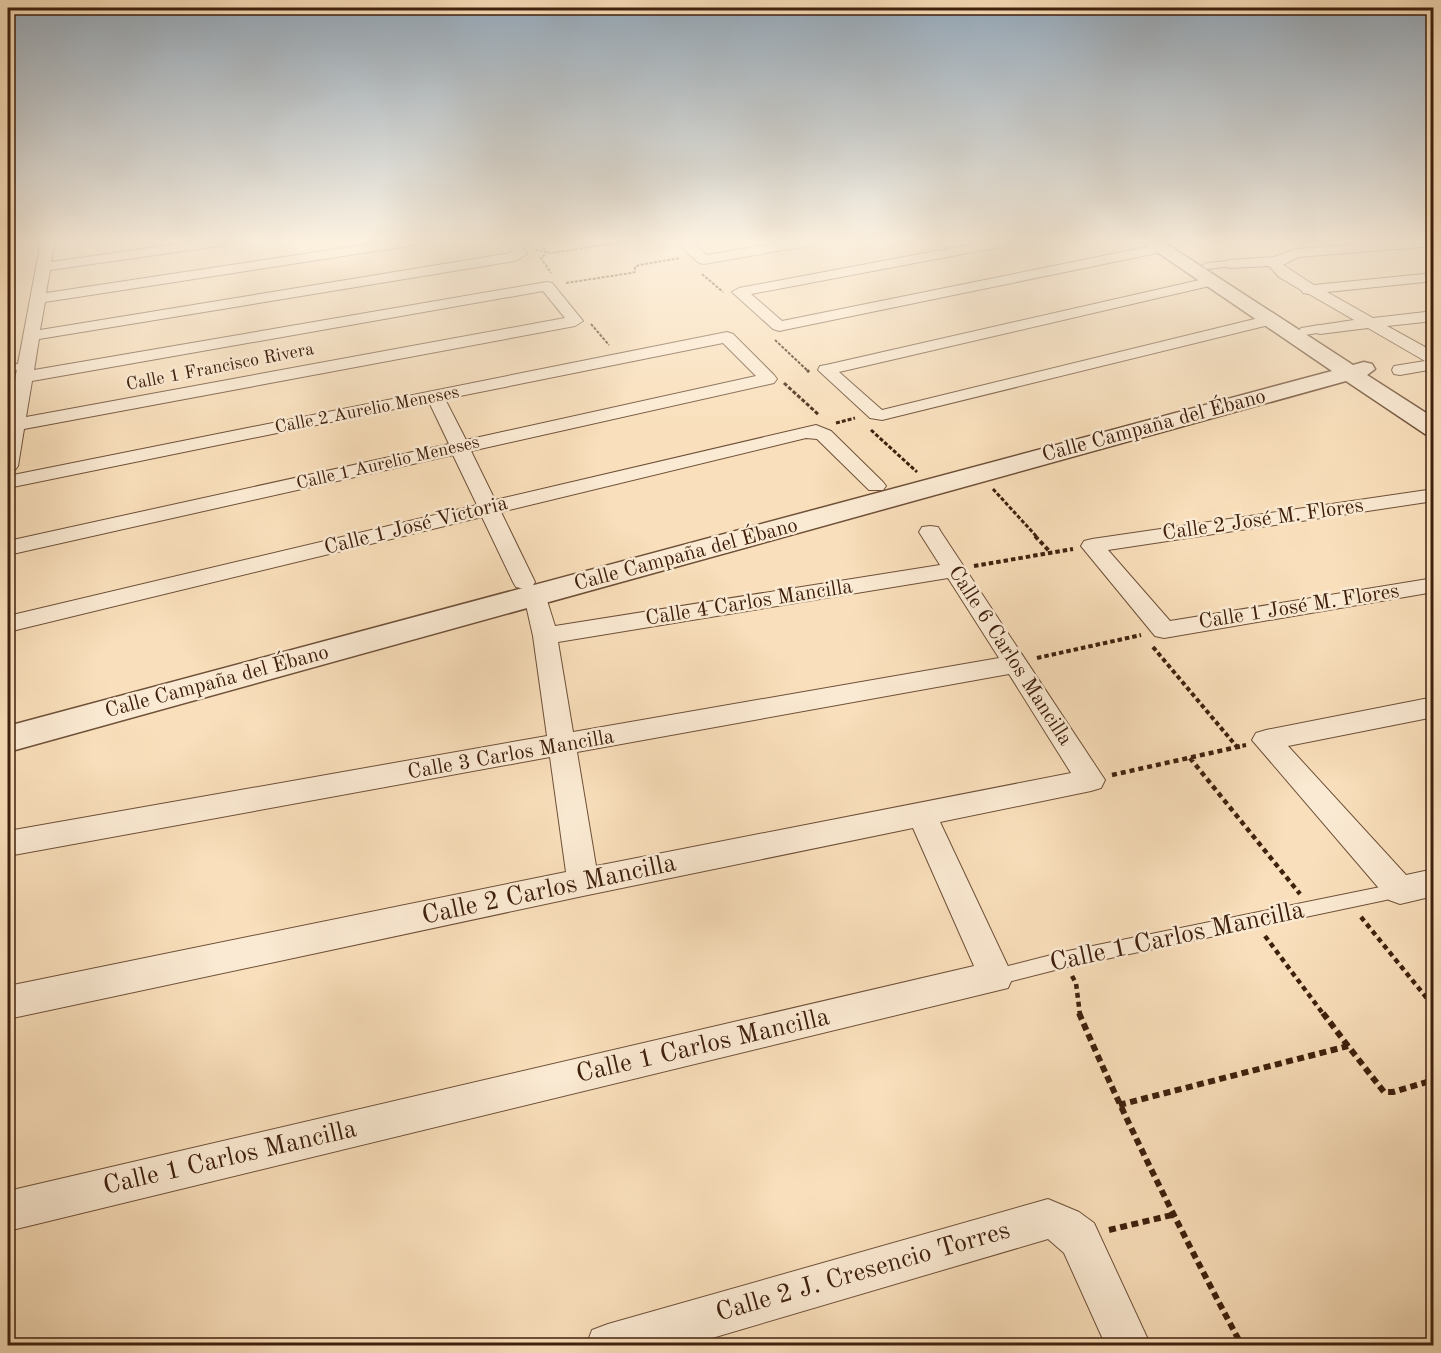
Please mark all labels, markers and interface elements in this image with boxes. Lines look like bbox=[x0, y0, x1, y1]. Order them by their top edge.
street label: Calle 1 Francisco Rivera bbox=[125, 340, 316, 394]
street label: Calle Campaña del Ébano bbox=[1039, 382, 1268, 466]
street label: Calle 2 Aurelio Meneses bbox=[273, 383, 461, 437]
street label: Calle 1 Aurelio Meneses bbox=[295, 433, 482, 493]
street label: Calle 1 José Victoria bbox=[322, 493, 510, 559]
street label: Calle 2 José M. Flores bbox=[1161, 495, 1365, 545]
street label: Calle Campaña del Ébano bbox=[571, 511, 800, 595]
street label: Calle 6 Carlos Mancilla bbox=[944, 562, 1076, 750]
street label: Calle 4 Carlos Mancilla bbox=[644, 576, 854, 630]
street label: Calle 1 José M. Flores bbox=[1197, 581, 1401, 633]
street label: Calle Campaña del Ébano bbox=[102, 638, 331, 722]
street label: Calle 3 Carlos Mancilla bbox=[406, 726, 616, 784]
street label: Calle 2 Carlos Mancilla bbox=[420, 850, 679, 930]
street label: Calle 1 Carlos Mancilla bbox=[1048, 897, 1307, 977]
street label: Calle 1 Carlos Mancilla bbox=[574, 1004, 832, 1088]
street label: Calle 1 Carlos Mancilla bbox=[101, 1116, 359, 1200]
street label: Calle 2 J. Cresencio Torres bbox=[713, 1218, 1013, 1326]

